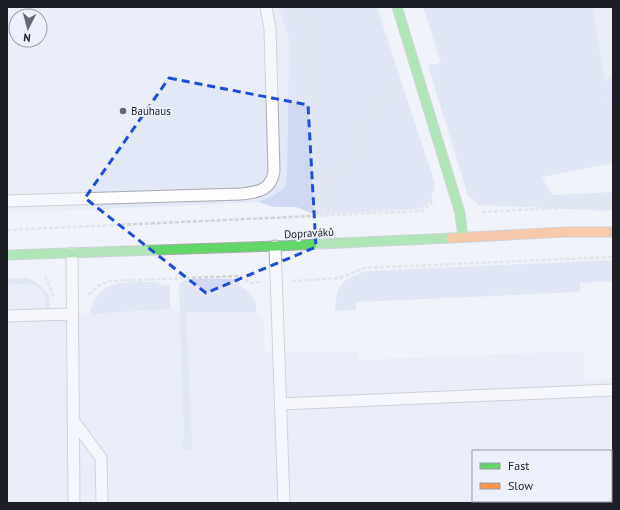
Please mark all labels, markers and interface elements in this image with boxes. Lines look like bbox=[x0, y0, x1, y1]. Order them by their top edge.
north arrow bbox=[8, 8, 48, 48]
text: N bbox=[23, 31, 31, 45]
place label: Bauhaus bbox=[131, 104, 171, 118]
marker: Bauhaus bbox=[118, 106, 128, 116]
street label: Dopraváků bbox=[284, 225, 334, 241]
legend bbox=[472, 450, 612, 502]
text: Fast bbox=[508, 458, 529, 473]
text: Slow bbox=[508, 478, 533, 493]

